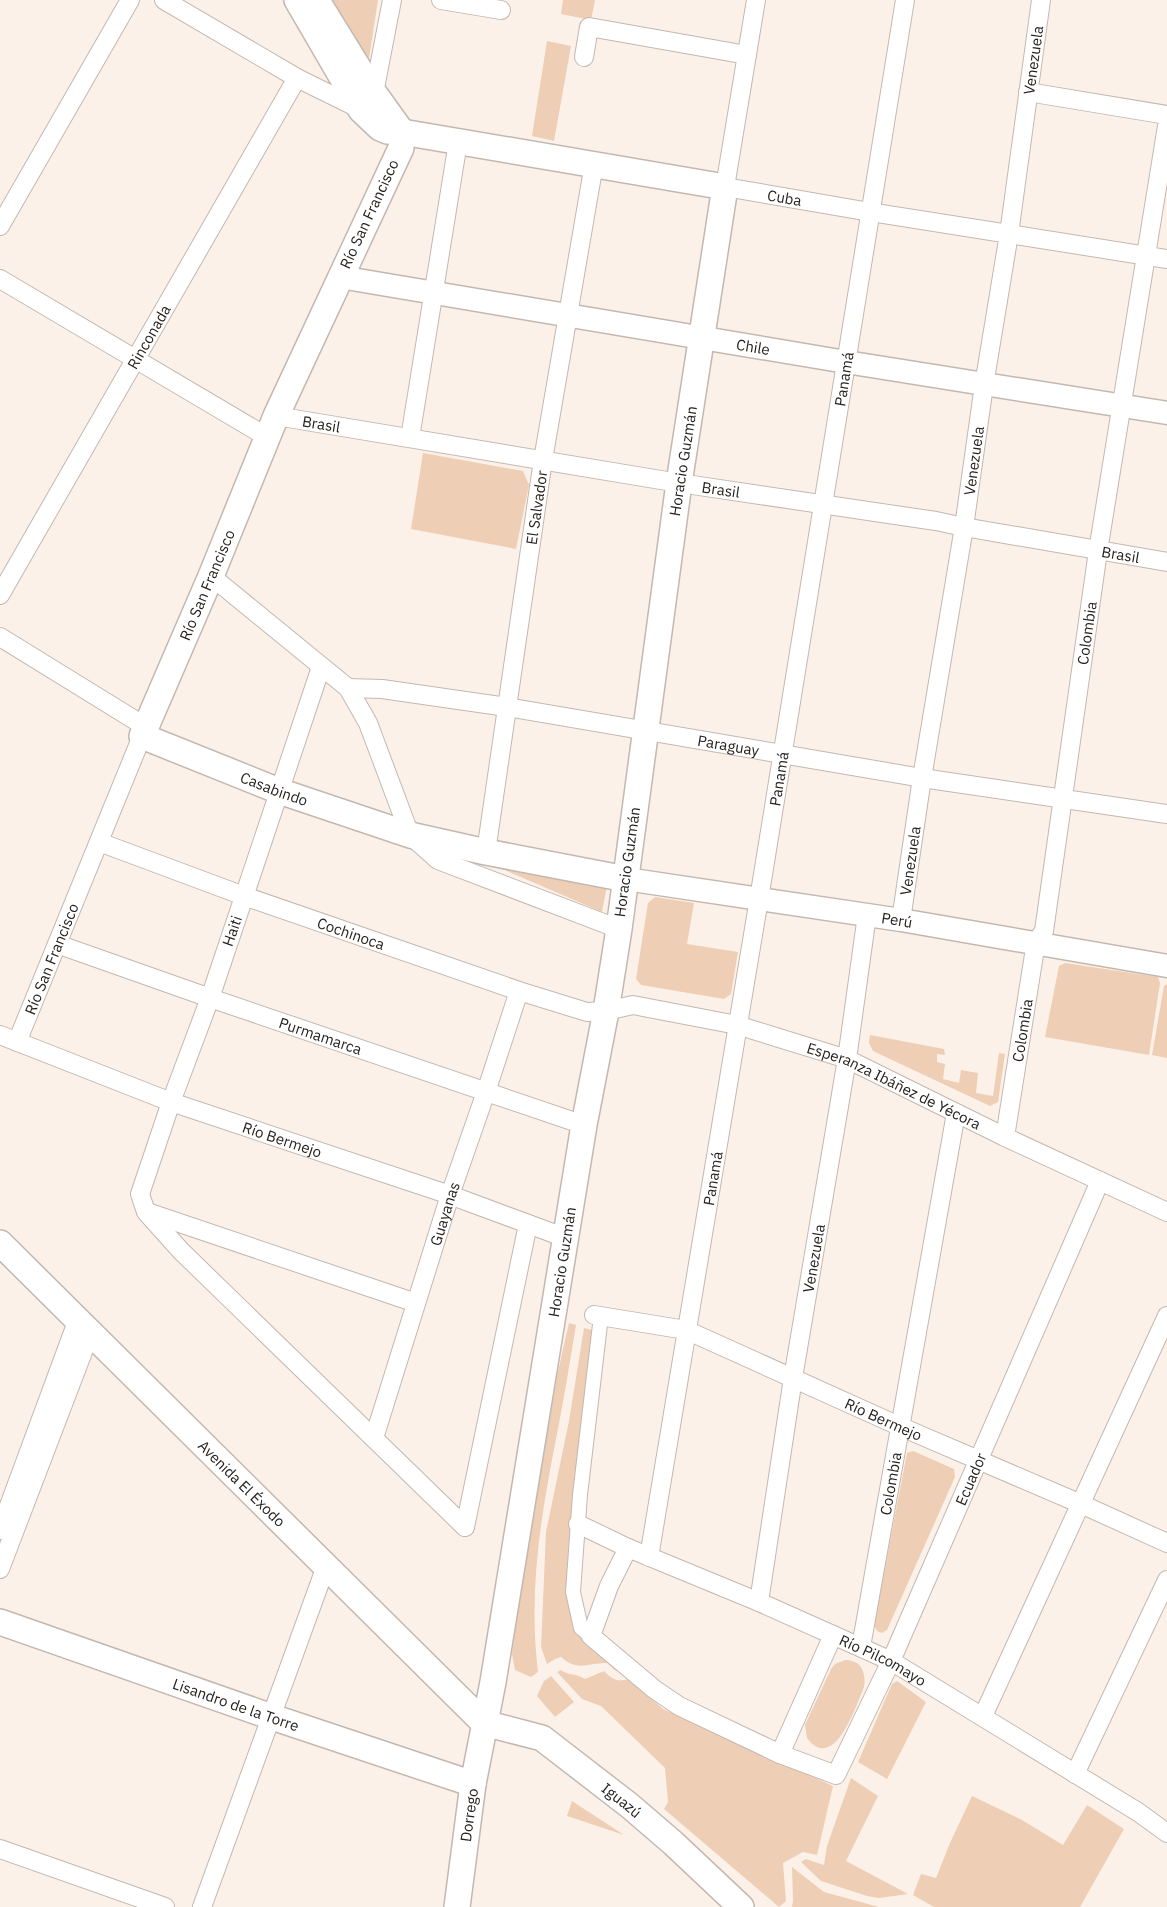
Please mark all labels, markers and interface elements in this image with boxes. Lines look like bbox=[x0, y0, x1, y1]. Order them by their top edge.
street label: Venezuela bbox=[1019, 24, 1047, 96]
street label: Río San Francisco bbox=[335, 156, 403, 272]
street label: Cuba bbox=[766, 185, 803, 210]
street label: Rinconada bbox=[123, 301, 174, 372]
street label: Chile bbox=[735, 334, 772, 359]
street label: Panamá bbox=[830, 350, 857, 407]
street label: Horacio Guzmán bbox=[665, 405, 701, 517]
street label: Brasil bbox=[301, 411, 342, 436]
street label: Venezuela bbox=[959, 425, 988, 496]
street label: El Salvador bbox=[521, 469, 551, 546]
street label: Brasil bbox=[701, 477, 741, 501]
street label: Río San Francisco bbox=[175, 527, 239, 643]
street label: Brasil bbox=[1100, 541, 1141, 567]
street label: Colombia bbox=[1072, 600, 1100, 666]
street label: Paraguay bbox=[696, 730, 761, 760]
street label: Panamá bbox=[765, 750, 792, 807]
street label: Casabindo bbox=[238, 767, 311, 810]
street label: Horacio Guzmán bbox=[610, 806, 644, 918]
street label: Venezuela bbox=[895, 825, 924, 896]
street label: Río San Francisco bbox=[20, 900, 82, 1017]
street label: Perú bbox=[880, 908, 914, 931]
street label: Haiti bbox=[218, 913, 246, 949]
street label: Cochinoca bbox=[315, 913, 387, 953]
street label: Colombia bbox=[1008, 997, 1036, 1063]
street label: Purmamarca bbox=[277, 1013, 365, 1058]
street label: Esperanza Ibáñez de Yécora bbox=[805, 1038, 984, 1133]
street label: Río Bermejo bbox=[240, 1117, 324, 1161]
street label: Panamá bbox=[698, 1150, 726, 1207]
street label: Guayanas bbox=[425, 1179, 463, 1248]
street label: Horacio Guzmán bbox=[544, 1206, 580, 1318]
street label: Venezuela bbox=[798, 1222, 828, 1294]
street label: Río Bermejo bbox=[842, 1393, 925, 1444]
street label: Avenida El Éxodo bbox=[194, 1436, 290, 1531]
street label: Ecuador bbox=[951, 1449, 990, 1508]
street label: Colombia bbox=[875, 1450, 905, 1517]
street label: Río Pilcomayo bbox=[837, 1630, 930, 1690]
street label: Lisandro de la Torre bbox=[170, 1674, 302, 1735]
street label: Iguazú bbox=[598, 1778, 646, 1822]
street label: Dorrego bbox=[456, 1787, 482, 1843]

